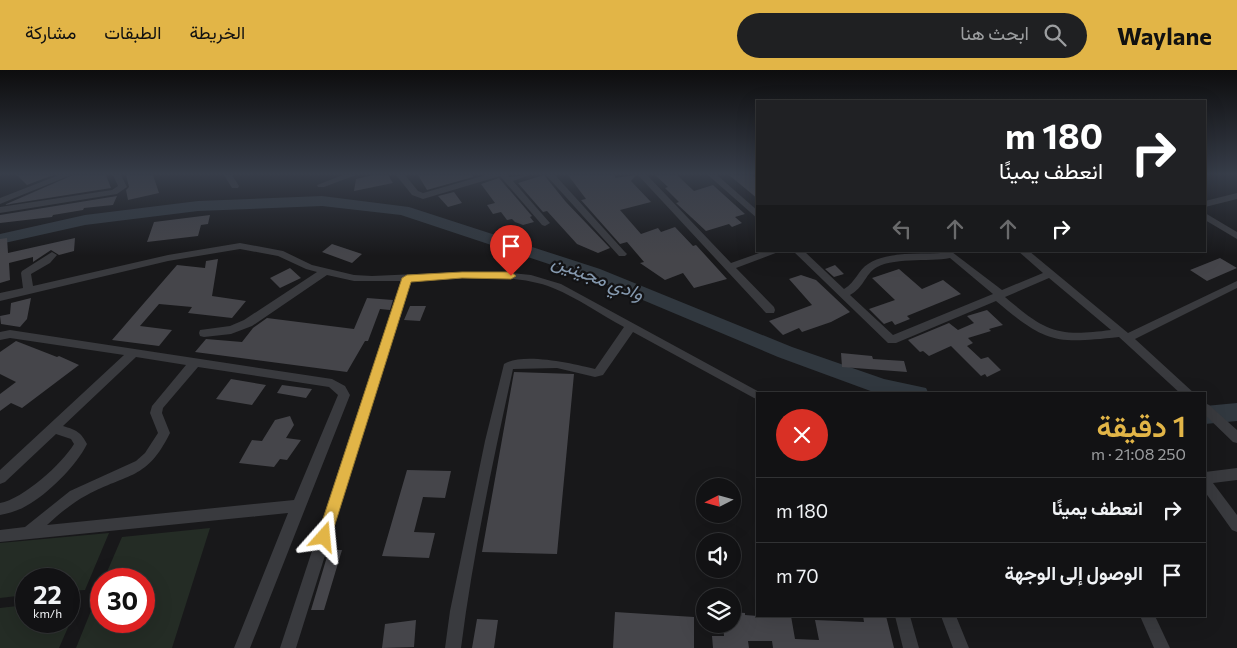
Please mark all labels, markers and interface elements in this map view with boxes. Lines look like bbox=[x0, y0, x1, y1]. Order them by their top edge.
search box bbox=[737, 13, 1087, 58]
text: مشاركة bbox=[25, 21, 76, 43]
text: الطبقات bbox=[104, 21, 161, 43]
text: الخريطة bbox=[189, 21, 245, 43]
text: ابحث هنا bbox=[960, 21, 1029, 44]
icon: search bbox=[1041, 21, 1069, 49]
text: Waylane bbox=[1117, 21, 1212, 50]
text: 180 m bbox=[1005, 113, 1103, 156]
icon: right bbox=[1121, 120, 1186, 185]
text: انعطف يمينًا bbox=[999, 157, 1103, 184]
icon: left bbox=[888, 215, 916, 243]
icon: ahead bbox=[941, 215, 969, 243]
icon: ahead bbox=[994, 215, 1022, 243]
icon: right bbox=[1047, 215, 1075, 243]
pin bbox=[490, 225, 532, 276]
icon: arrive bbox=[497, 232, 525, 260]
water label: وادي مجينين bbox=[547, 248, 648, 309]
text: 1 دقيقة bbox=[1096, 406, 1186, 443]
button: close bbox=[776, 409, 828, 461]
text: 250 m · 21:08 bbox=[1091, 444, 1186, 463]
north arrow bbox=[696, 478, 741, 522]
map controls bbox=[696, 478, 741, 633]
text: انعطف يمينًا bbox=[1052, 496, 1143, 519]
icon: right bbox=[1158, 496, 1186, 524]
text: 180 m bbox=[776, 499, 828, 522]
position arrow bbox=[297, 510, 349, 562]
button: sound bbox=[696, 533, 741, 578]
text: الوصول إلى الوجهة bbox=[1004, 561, 1143, 584]
icon: arrive bbox=[1158, 561, 1186, 589]
text: 70 m bbox=[776, 564, 819, 587]
speed limit sign: 30 bbox=[90, 568, 155, 633]
text: 22 bbox=[33, 579, 62, 609]
button: layers bbox=[696, 588, 741, 633]
text: km/h bbox=[33, 606, 62, 620]

